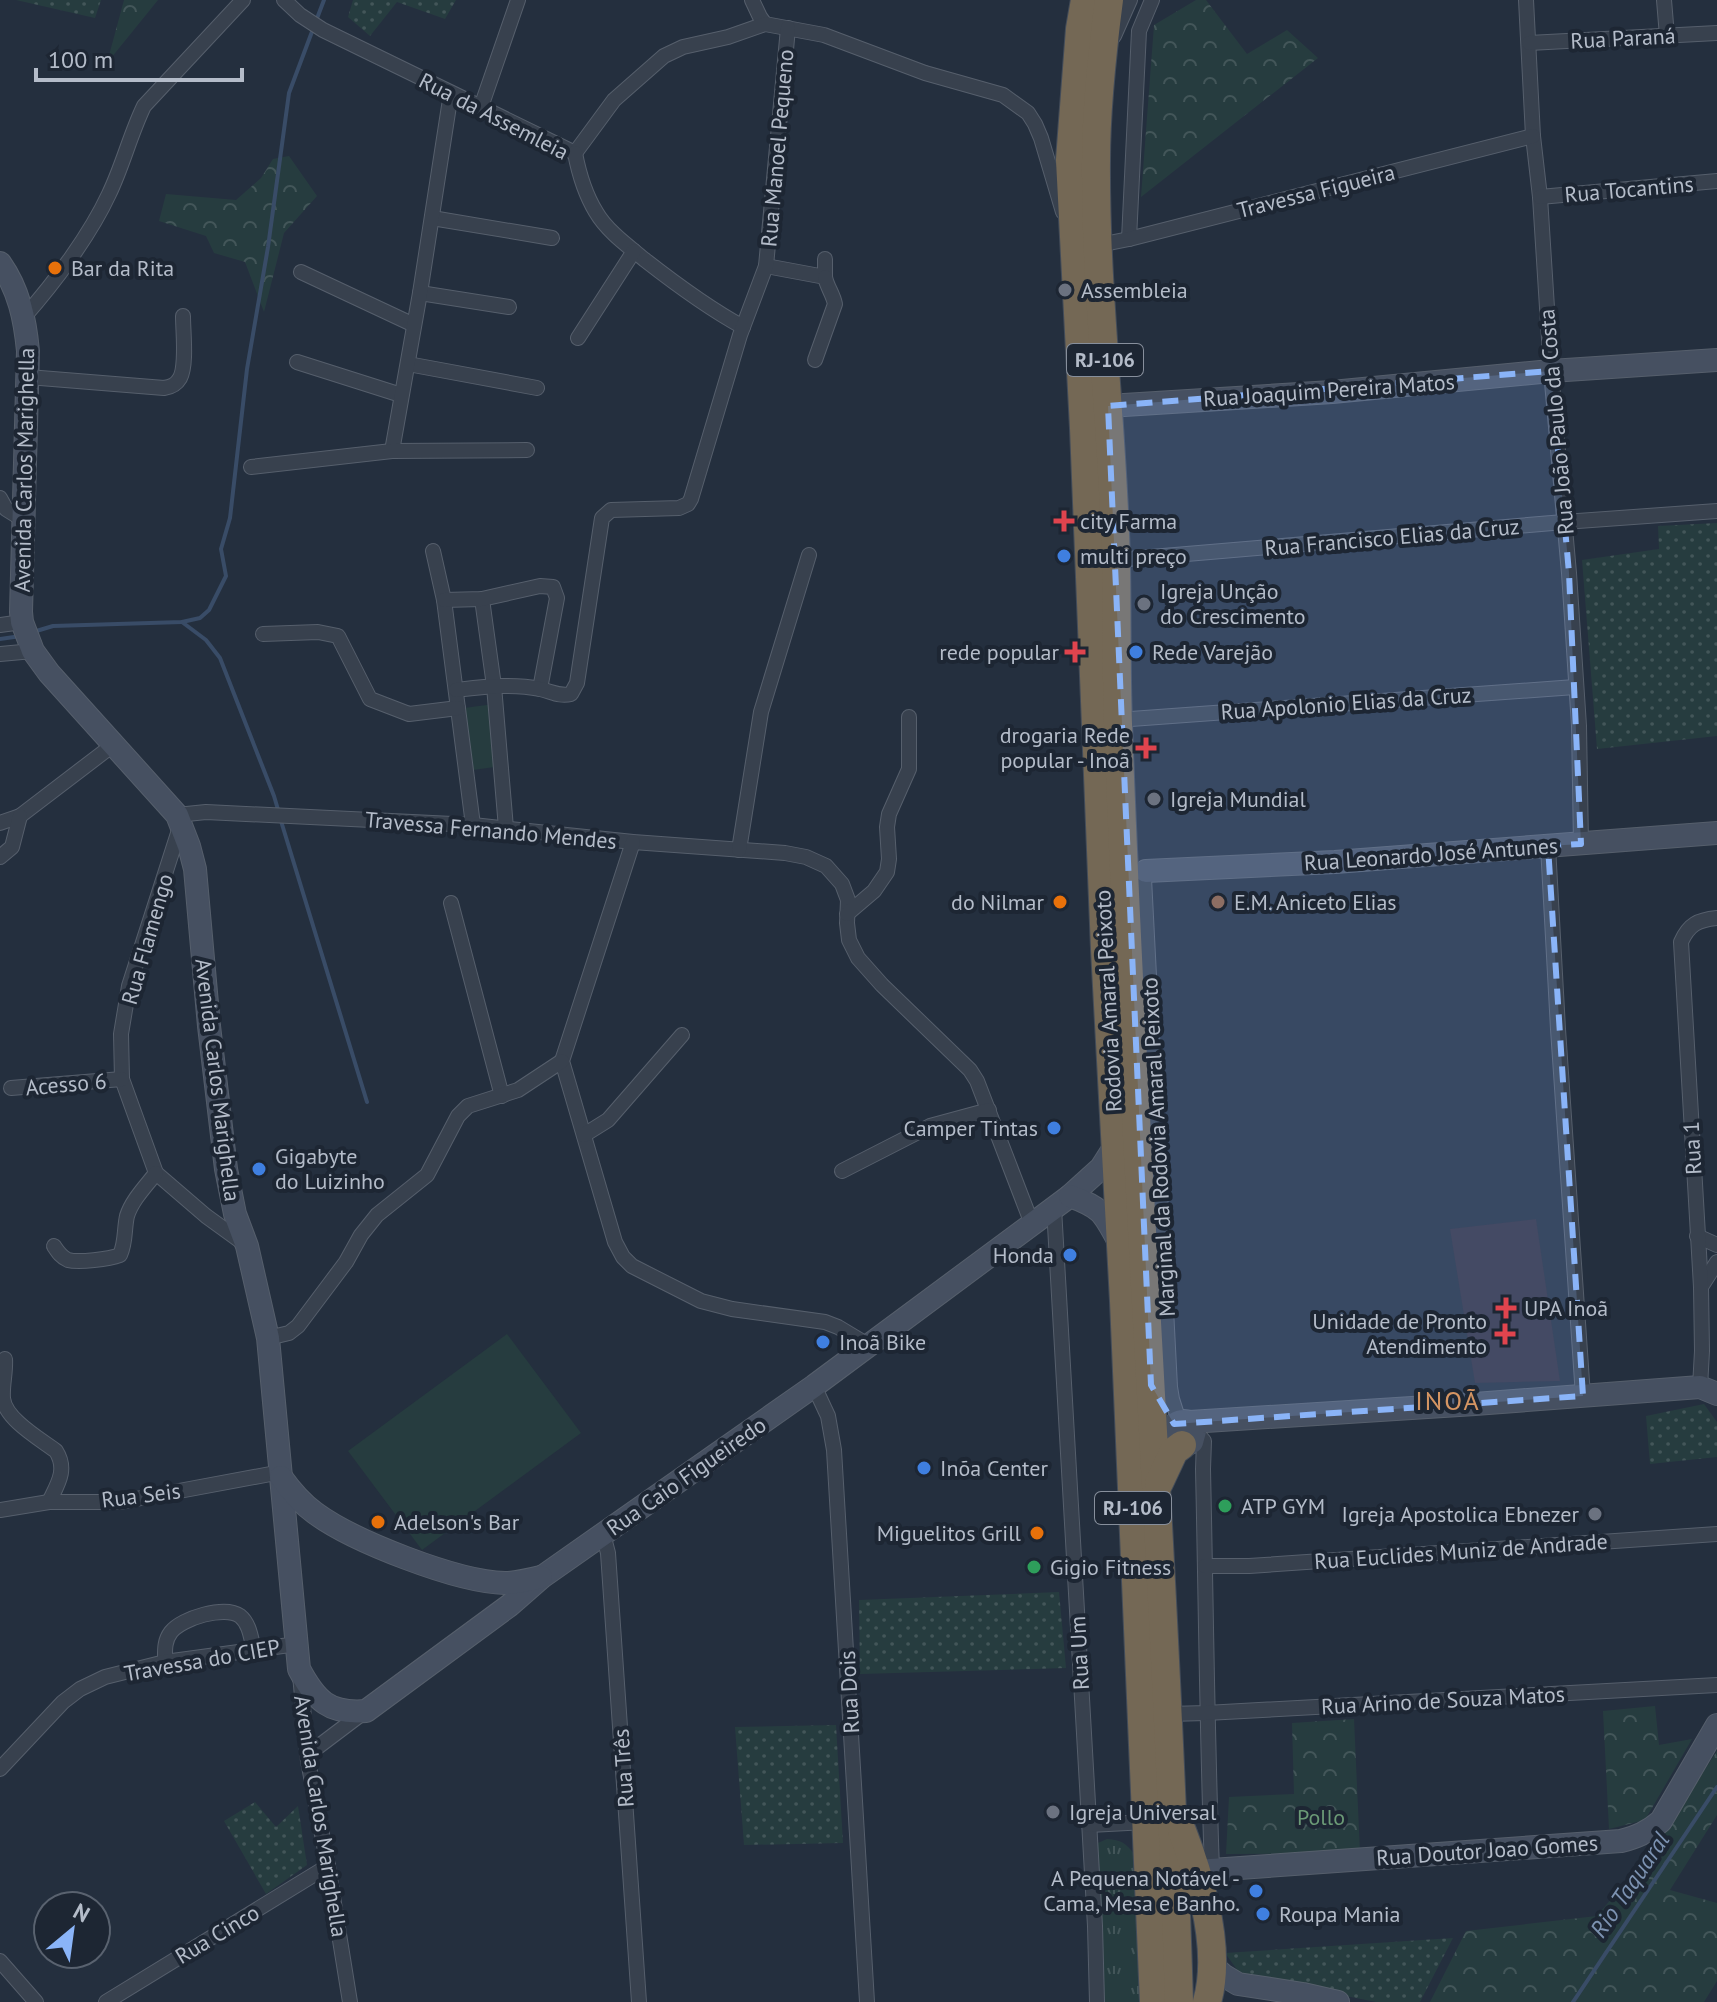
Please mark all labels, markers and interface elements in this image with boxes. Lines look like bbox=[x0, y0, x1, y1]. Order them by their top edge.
street label: Rua Paraná bbox=[1570, 21, 1676, 55]
scale bar bbox=[36, 32, 242, 82]
text: 100 m bbox=[48, 44, 113, 75]
street label: Rua Manoel Pequeno bbox=[754, 48, 800, 248]
street label: Rua da Assemleia bbox=[414, 66, 574, 166]
street label: Travessa Figueira bbox=[1234, 158, 1398, 224]
street label: Rua Tocantins bbox=[1563, 169, 1695, 209]
place label: Bar da Rita bbox=[71, 254, 174, 282]
marker: Bar da Rita bbox=[46, 259, 64, 277]
place label: Assembleia bbox=[1081, 276, 1188, 304]
marker: Assembleia bbox=[1056, 281, 1074, 299]
street label: Rua João Paulo da Costa bbox=[1532, 308, 1580, 536]
road number: RJ-106 bbox=[1067, 344, 1143, 376]
street label: Avenida Carlos Marighella bbox=[8, 347, 40, 593]
street label: Rua Joaquim Pereira Matos bbox=[1202, 367, 1456, 413]
place label: city Farma bbox=[1080, 507, 1177, 535]
marker: city Farma bbox=[1055, 512, 1073, 530]
street label: Rua Francisco Elias da Cruz bbox=[1263, 512, 1521, 562]
place label: multi preço bbox=[1080, 542, 1187, 570]
marker: multi preço bbox=[1055, 547, 1073, 565]
place label: Igreja Unção do Crescimento bbox=[1160, 577, 1306, 630]
marker: Igreja Unção do Crescimento bbox=[1135, 595, 1153, 613]
place label: rede popular bbox=[939, 638, 1060, 666]
place label: Rede Varejão bbox=[1152, 638, 1273, 666]
marker: rede popular bbox=[1066, 643, 1084, 661]
marker: Rede Varejão bbox=[1127, 643, 1145, 661]
street label: Rua Apolonio Elias da Cruz bbox=[1220, 680, 1472, 726]
place label: drogaria Rede popular - Inoã bbox=[1000, 721, 1130, 774]
marker: drogaria Rede popular - Inoã bbox=[1137, 739, 1155, 757]
place label: Igreja Mundial bbox=[1170, 785, 1306, 813]
marker: Igreja Mundial bbox=[1145, 790, 1163, 808]
street label: Travessa Fernando Mendes bbox=[364, 805, 618, 855]
street label: Rua Leonardo José Antunes bbox=[1303, 831, 1559, 877]
street label: Rua Flamengo bbox=[115, 870, 179, 1008]
place label: do Nilmar bbox=[951, 888, 1045, 916]
place label: E.M. Aniceto Elias bbox=[1234, 888, 1397, 916]
street label: Rodovia Amaral Peixoto bbox=[1088, 889, 1128, 1113]
marker: do Nilmar bbox=[1051, 893, 1069, 911]
marker: E.M. Aniceto Elias bbox=[1209, 893, 1227, 911]
street label: Avenida Carlos Marighella bbox=[189, 957, 247, 1203]
street label: Marginal da Rodovia Amaral Peixoto bbox=[1135, 977, 1181, 1317]
street label: Acesso 6 bbox=[24, 1067, 108, 1101]
place label: Camper Tintas bbox=[904, 1114, 1038, 1142]
marker: Camper Tintas bbox=[1045, 1119, 1063, 1137]
street label: Rua 1 bbox=[1677, 1121, 1707, 1175]
place label: Gigabyte do Luizinho bbox=[275, 1142, 385, 1195]
marker: Gigabyte do Luizinho bbox=[250, 1160, 268, 1178]
place label: Honda bbox=[993, 1241, 1054, 1269]
marker: Honda bbox=[1061, 1246, 1079, 1264]
place label: UPA Inoã bbox=[1524, 1294, 1608, 1322]
marker: UPA Inoã bbox=[1495, 1297, 1517, 1319]
place label: Unidade de Pronto Atendimento bbox=[1312, 1307, 1487, 1360]
marker: Unidade de Pronto Atendimento bbox=[1494, 1323, 1516, 1345]
place label: Inoã Bike bbox=[839, 1328, 926, 1356]
marker: Inoã Bike bbox=[814, 1333, 832, 1351]
district label: INOÃ bbox=[1415, 1384, 1481, 1417]
street label: Rua Caio Figueiredo bbox=[601, 1410, 771, 1542]
place label: Inõa Center bbox=[940, 1454, 1048, 1482]
marker: Inõa Center bbox=[915, 1459, 933, 1477]
street label: Rua Seis bbox=[100, 1476, 182, 1514]
road number: RJ-106 bbox=[1095, 1492, 1171, 1524]
place label: ATP GYM bbox=[1241, 1492, 1325, 1520]
marker: ATP GYM bbox=[1216, 1497, 1234, 1515]
place label: Igreja Apostolica Ebnezer bbox=[1342, 1500, 1580, 1528]
marker: Igreja Apostolica Ebnezer bbox=[1586, 1505, 1604, 1523]
place label: Adelson's Bar bbox=[394, 1508, 520, 1536]
marker: Adelson's Bar bbox=[369, 1513, 387, 1531]
place label: Miguelitos Grill bbox=[877, 1519, 1022, 1547]
marker: Miguelitos Grill bbox=[1028, 1524, 1046, 1542]
street label: Rua Euclides Muniz de Andrade bbox=[1313, 1527, 1609, 1575]
place label: Gigio Fitness bbox=[1050, 1553, 1171, 1581]
marker: Gigio Fitness bbox=[1025, 1558, 1043, 1576]
street label: Rua Um bbox=[1063, 1615, 1095, 1691]
street label: Travessa do CIEP bbox=[122, 1633, 282, 1687]
street label: Rua Dois bbox=[833, 1650, 865, 1734]
street label: Rua Arino de Souza Matos bbox=[1320, 1680, 1566, 1720]
street label: Avenida Carlos Marighella bbox=[288, 1693, 354, 1939]
street label: Rua Três bbox=[606, 1728, 640, 1808]
place label: Igreja Universal bbox=[1069, 1798, 1217, 1826]
marker: Igreja Universal bbox=[1044, 1803, 1062, 1821]
park label: Pollo bbox=[1297, 1803, 1345, 1831]
water label: Rio Taquaral bbox=[1583, 1826, 1677, 1944]
street label: Rua Doutor Joao Gomes bbox=[1375, 1828, 1599, 1872]
place label: A Pequena Notável - Cama, Mesa e Banho. bbox=[1043, 1864, 1240, 1917]
marker: A Pequena Notável - Cama, Mesa e Banho. bbox=[1247, 1882, 1265, 1900]
north arrow bbox=[32, 1890, 112, 1970]
text: N bbox=[69, 1897, 95, 1928]
street label: Rua Cinco bbox=[170, 1898, 264, 1970]
place label: Roupa Mania bbox=[1279, 1900, 1401, 1928]
marker: Roupa Mania bbox=[1254, 1905, 1272, 1923]

